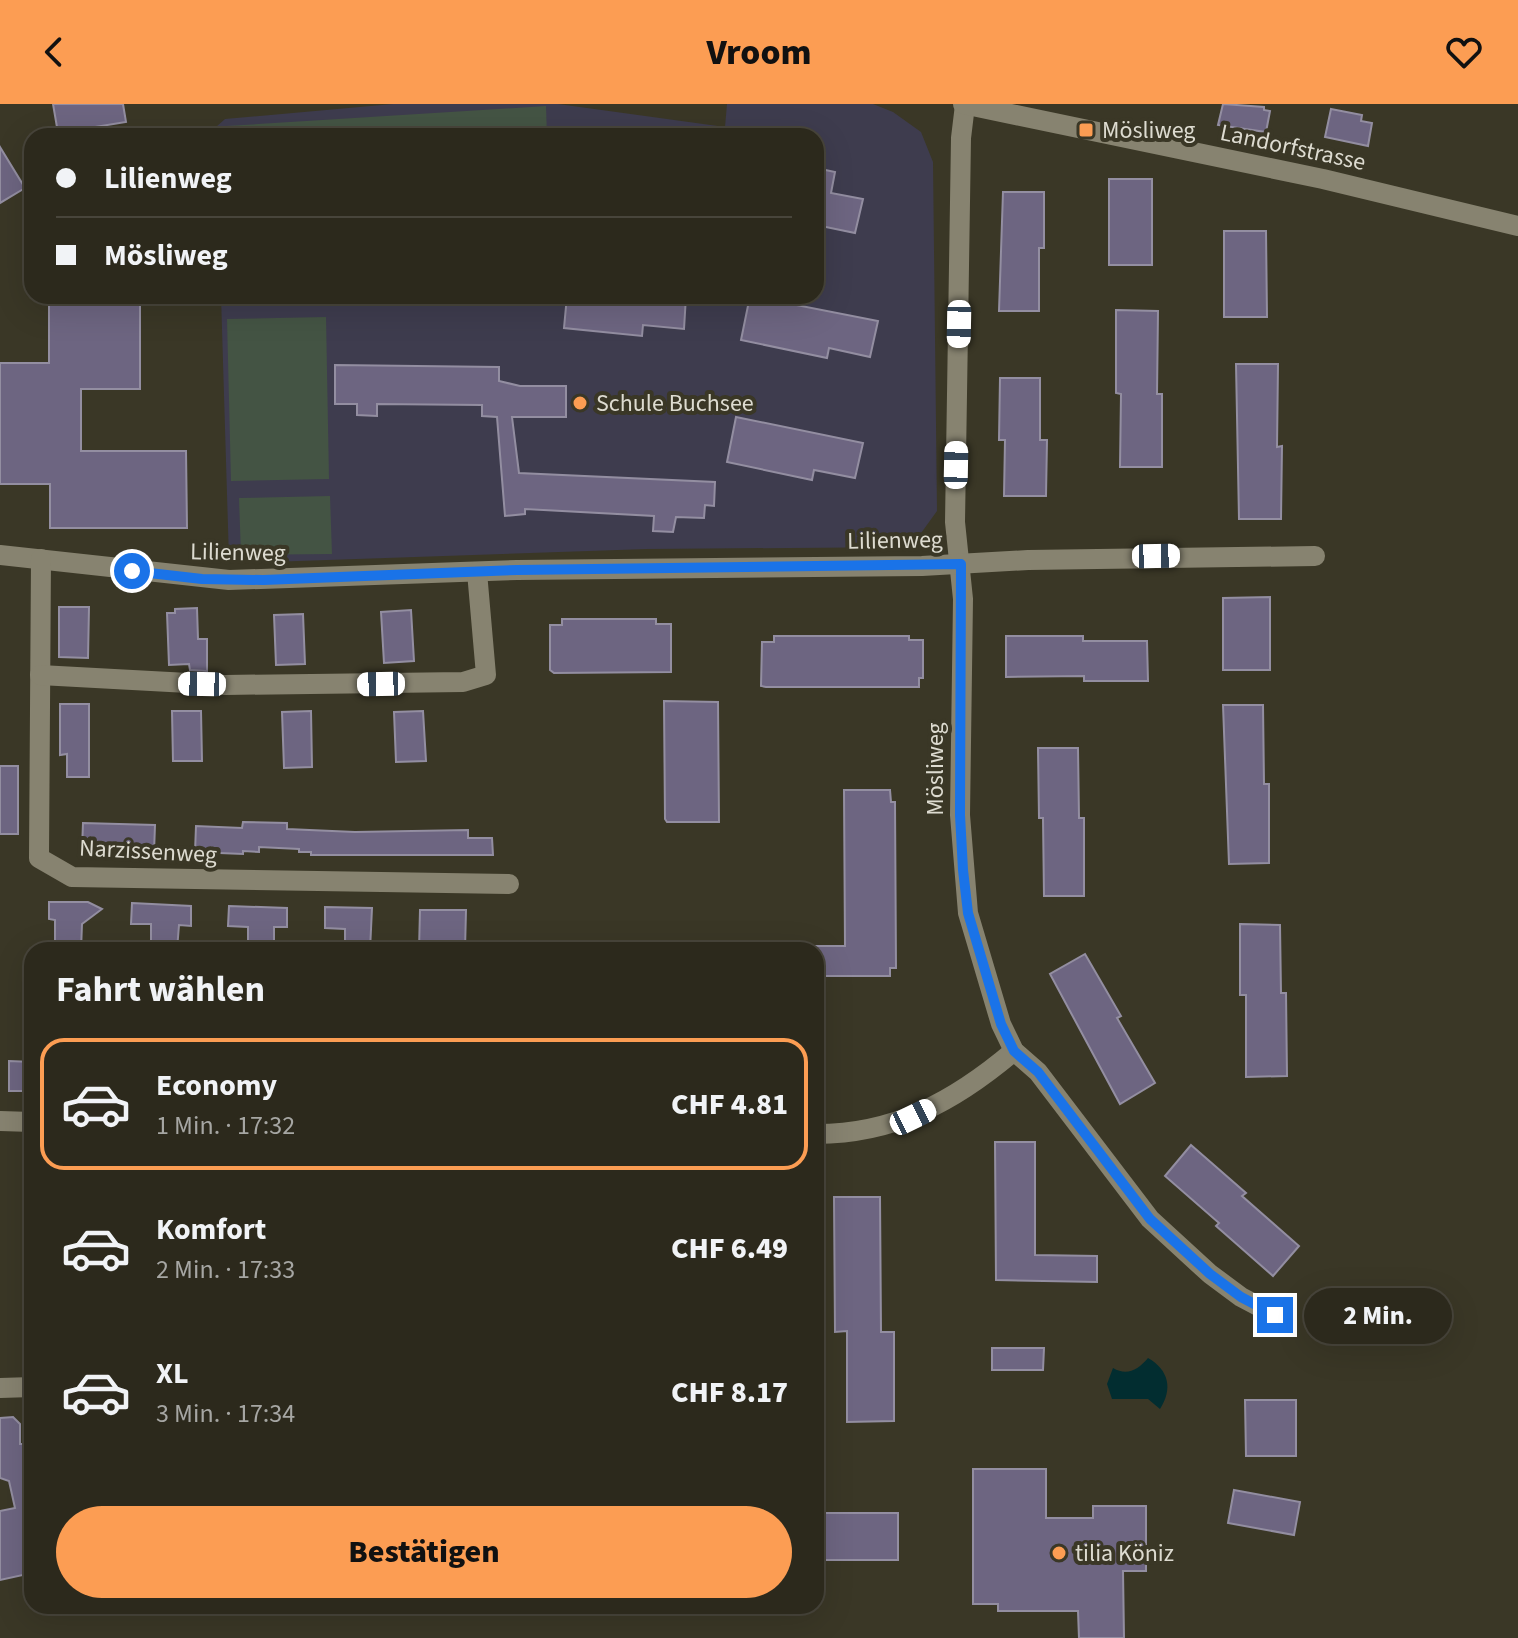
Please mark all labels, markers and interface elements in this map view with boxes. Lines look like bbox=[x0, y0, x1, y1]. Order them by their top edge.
text: Vroom bbox=[706, 27, 812, 78]
icon: back bbox=[32, 30, 76, 74]
icon: heart bbox=[1442, 30, 1486, 74]
place label: Mösliweg bbox=[1102, 113, 1195, 148]
street label: Landorfstrasse bbox=[1217, 115, 1369, 180]
marker: Mösliweg bbox=[1077, 121, 1095, 139]
text: Lilienweg bbox=[104, 157, 232, 200]
text: Mösliweg bbox=[104, 234, 228, 277]
car bbox=[947, 300, 971, 348]
place label: Schule Buchsee bbox=[596, 386, 754, 421]
marker: Schule Buchsee bbox=[571, 394, 589, 412]
car bbox=[944, 441, 968, 489]
street label: Lilienweg bbox=[847, 522, 943, 559]
street label: Lilienweg bbox=[190, 534, 286, 571]
car bbox=[1132, 544, 1180, 568]
route start bbox=[114, 553, 150, 589]
car bbox=[178, 672, 226, 696]
car bbox=[357, 672, 405, 696]
street label: Mösliweg bbox=[918, 722, 953, 816]
street label: Narzissenweg bbox=[78, 830, 218, 873]
text: Fahrt wählen bbox=[56, 964, 265, 1015]
text: Economy bbox=[156, 1064, 277, 1107]
icon: car bbox=[60, 1068, 132, 1140]
text: CHF 4.81 bbox=[671, 1083, 788, 1126]
car bbox=[886, 1096, 940, 1138]
text: 1 Min. · 17:32 bbox=[156, 1107, 295, 1144]
text: Komfort bbox=[156, 1208, 266, 1251]
icon: car bbox=[60, 1212, 132, 1284]
text: CHF 6.49 bbox=[671, 1227, 788, 1270]
text: 2 Min. · 17:33 bbox=[156, 1251, 295, 1288]
callout: 2 Min. bbox=[1303, 1287, 1451, 1343]
route end bbox=[1257, 1297, 1293, 1333]
text: 2 Min. bbox=[1343, 1297, 1413, 1334]
text: XL bbox=[156, 1352, 189, 1395]
icon: car bbox=[60, 1356, 132, 1428]
text: CHF 8.17 bbox=[671, 1371, 788, 1414]
text: 3 Min. · 17:34 bbox=[156, 1395, 295, 1432]
button: Bestätigen bbox=[56, 1506, 792, 1598]
place label: tilia Köniz bbox=[1075, 1536, 1174, 1571]
marker: tilia Köniz bbox=[1050, 1544, 1068, 1562]

